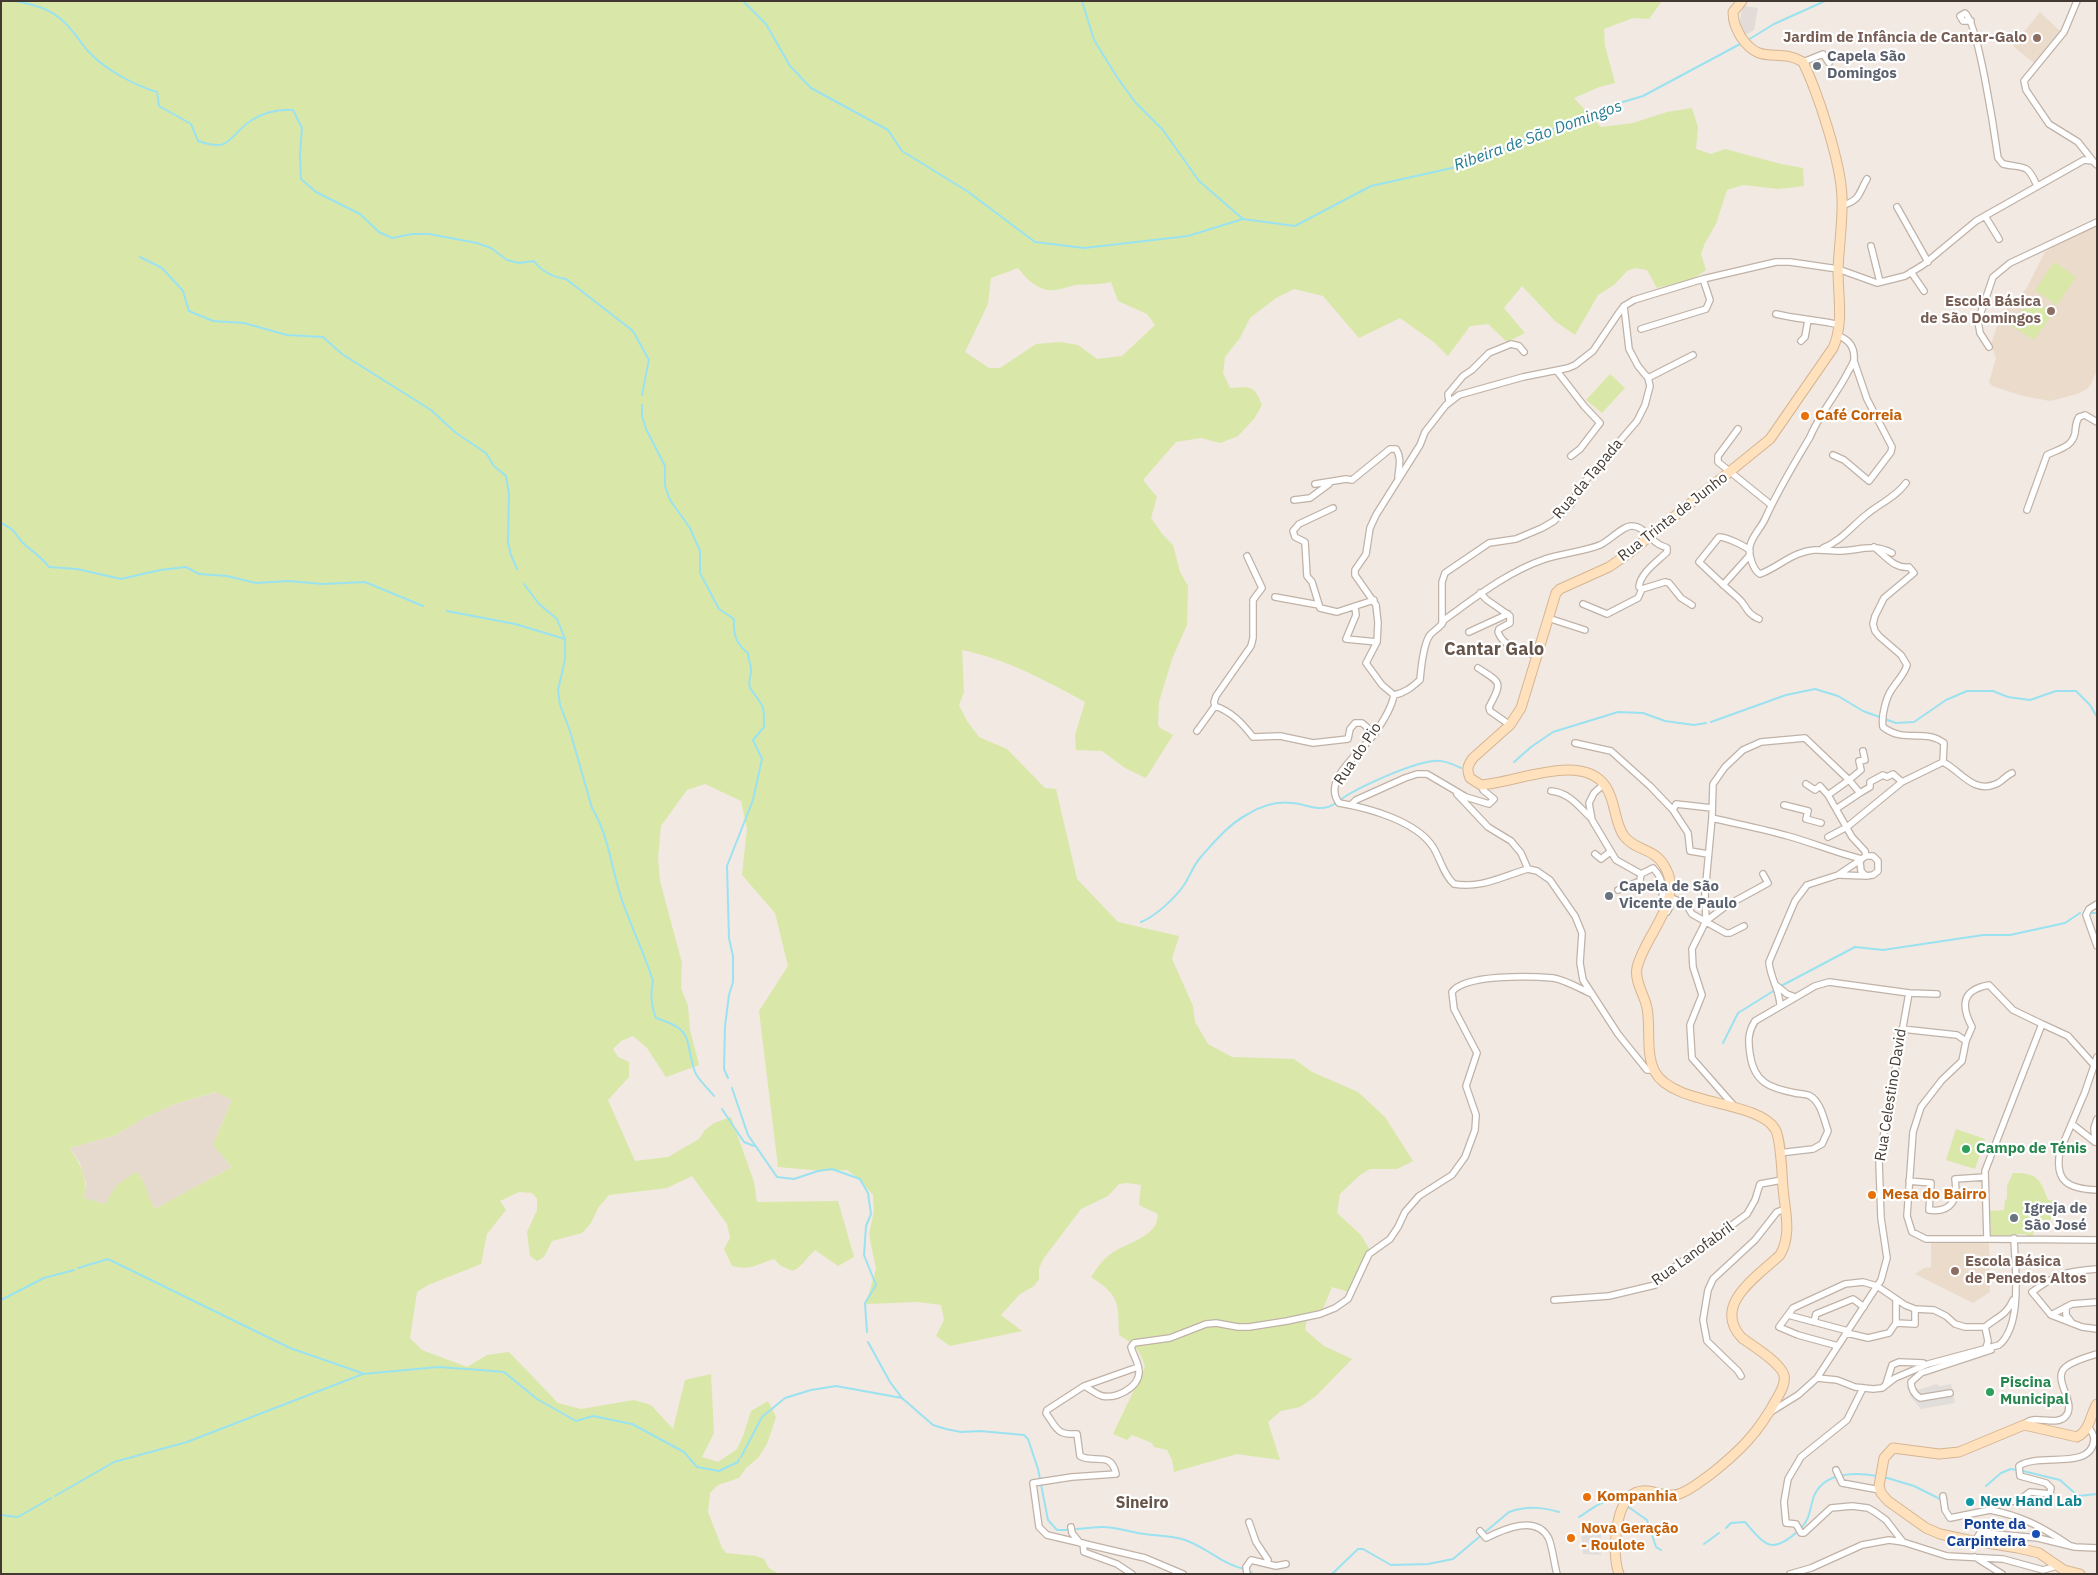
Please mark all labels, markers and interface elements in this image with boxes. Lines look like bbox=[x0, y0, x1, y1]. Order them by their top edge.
place label: Jardim de Infância de Cantar-Galo bbox=[1783, 29, 2027, 47]
marker: Jardim de Infância de Cantar-Galo bbox=[2031, 32, 2043, 44]
place label: Capela São Domingos bbox=[1827, 48, 1906, 83]
marker: Capela São Domingos bbox=[1811, 60, 1823, 72]
water label: Ribeira de São Domingos bbox=[1451, 97, 1625, 175]
place label: Escola Básica de São Domingos bbox=[1920, 293, 2041, 328]
marker: Escola Básica de São Domingos bbox=[2045, 305, 2057, 317]
place label: Café Correia bbox=[1815, 407, 1902, 425]
marker: Café Correia bbox=[1799, 410, 1811, 422]
street label: Rua da Tapada bbox=[1549, 435, 1627, 523]
street label: Rua Trinta de Junho bbox=[1615, 469, 1731, 565]
district label: Cantar Galo bbox=[1444, 639, 1544, 661]
street label: Rua do Pio bbox=[1331, 719, 1385, 789]
place label: Capela de São Vicente de Paulo bbox=[1619, 878, 1737, 913]
marker: Capela de São Vicente de Paulo bbox=[1603, 890, 1615, 902]
street label: Rua Celestino David bbox=[1872, 1027, 1910, 1163]
place label: Campo de Ténis bbox=[1976, 1140, 2087, 1158]
marker: Campo de Ténis bbox=[1960, 1143, 1972, 1155]
place label: Mesa do Bairro bbox=[1882, 1186, 1987, 1204]
marker: Mesa do Bairro bbox=[1866, 1189, 1878, 1201]
place label: Igreja de São José bbox=[2024, 1200, 2087, 1235]
marker: Igreja de São José bbox=[2008, 1212, 2020, 1224]
street label: Rua Lanofabril bbox=[1649, 1218, 1737, 1290]
place label: Escola Básica de Penedos Altos bbox=[1965, 1253, 2087, 1288]
marker: Escola Básica de Penedos Altos bbox=[1949, 1265, 1961, 1277]
place label: Piscina Municipal bbox=[2000, 1374, 2069, 1409]
marker: Piscina Municipal bbox=[1984, 1386, 1996, 1398]
place label: Kompanhia bbox=[1597, 1488, 1677, 1506]
marker: Kompanhia bbox=[1581, 1491, 1593, 1503]
district label: Sineiro bbox=[1115, 1493, 1169, 1513]
place label: New Hand Lab bbox=[1980, 1493, 2082, 1511]
marker: New Hand Lab bbox=[1964, 1496, 1976, 1508]
place label: Ponte da Carpinteira bbox=[1947, 1516, 2026, 1551]
place label: Nova Geração - Roulote bbox=[1581, 1520, 1679, 1555]
marker: Ponte da Carpinteira bbox=[2030, 1528, 2042, 1540]
marker: Nova Geração - Roulote bbox=[1565, 1532, 1577, 1544]

